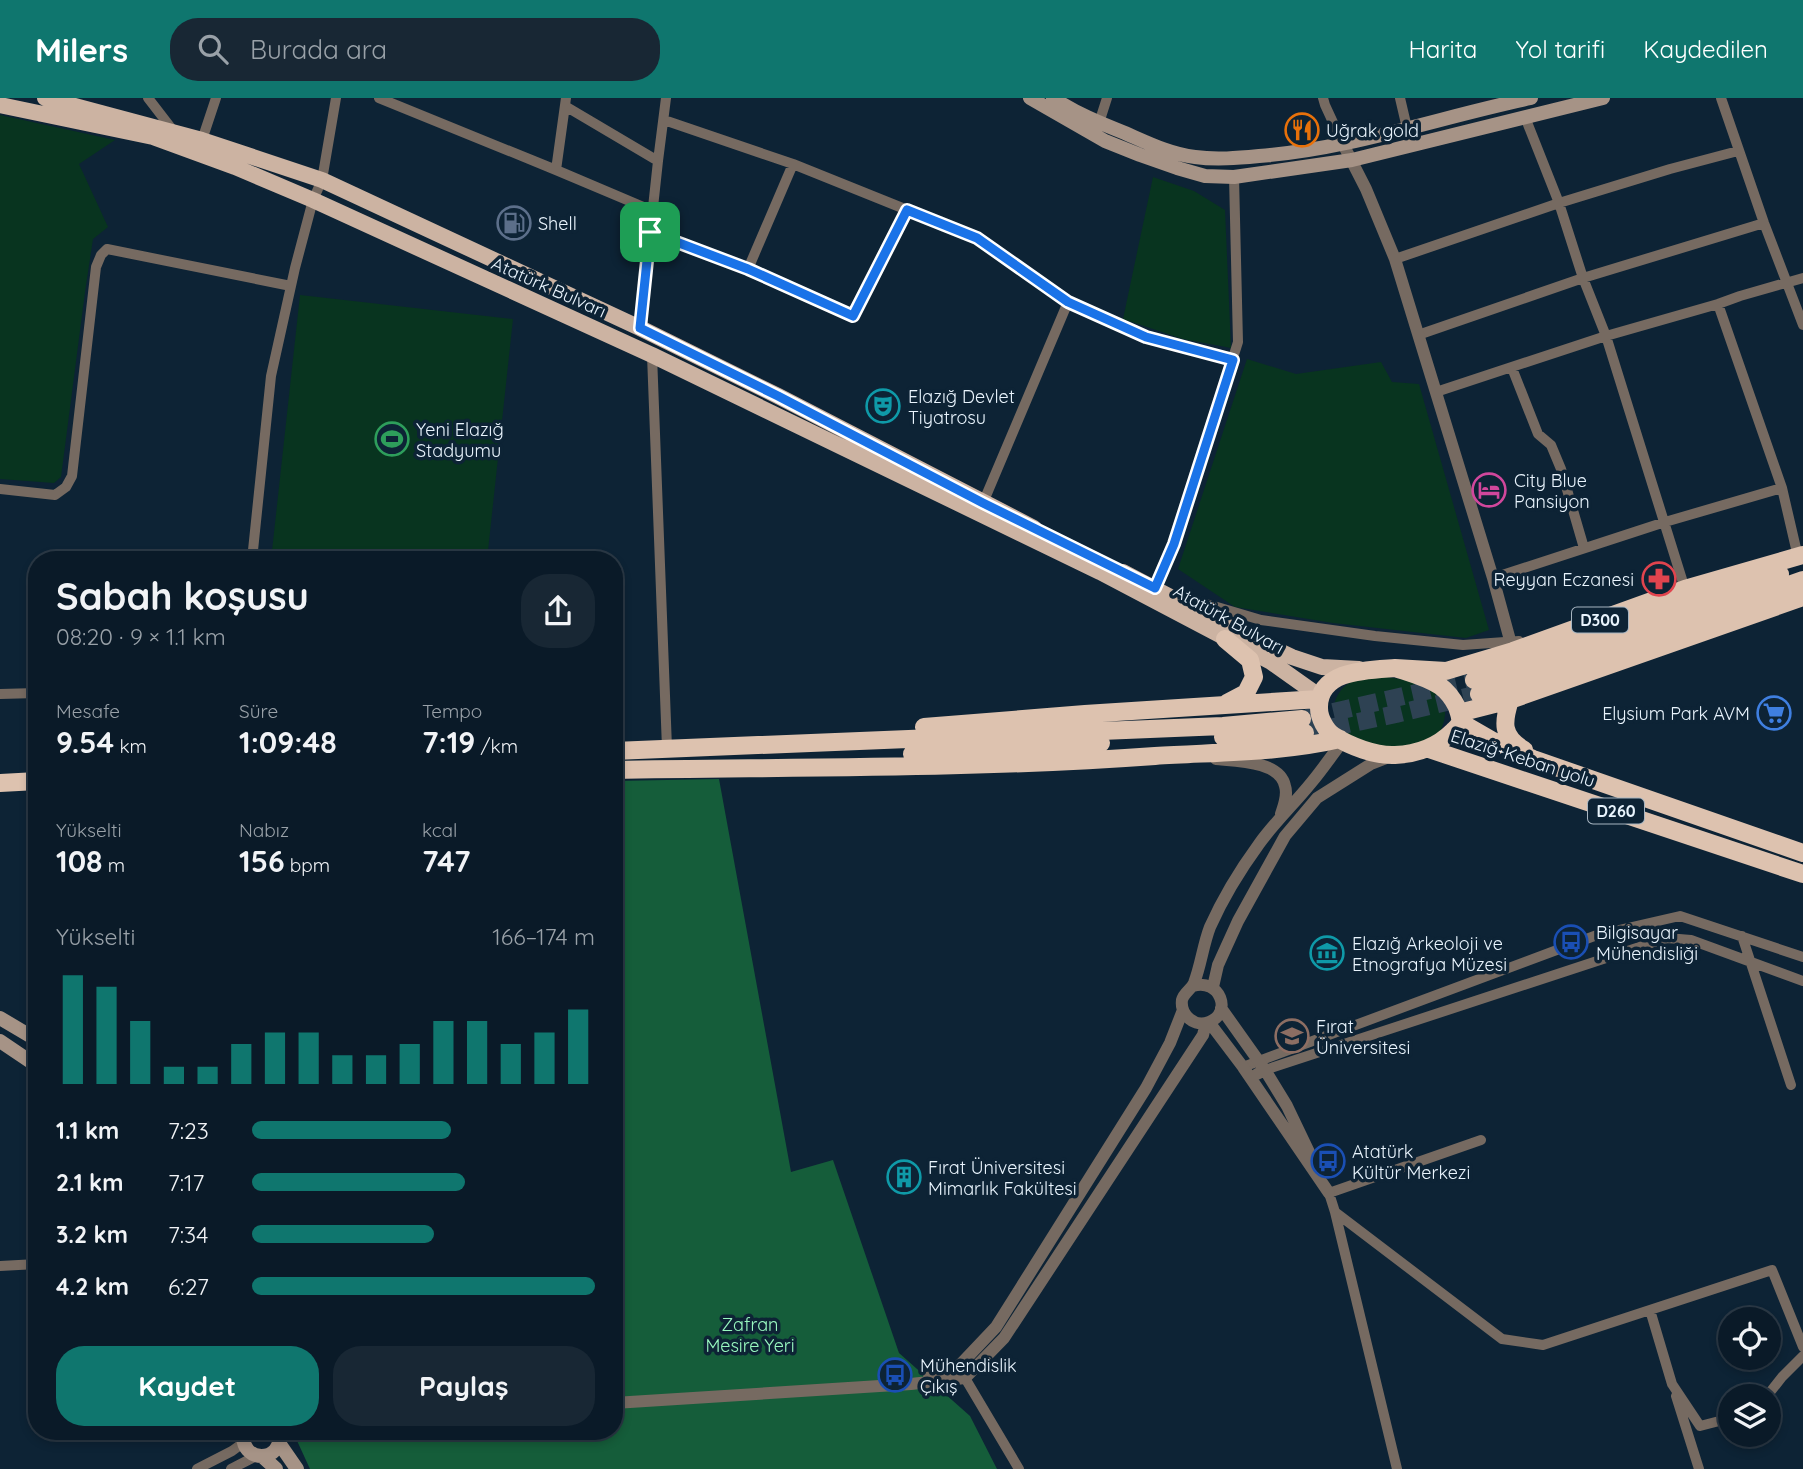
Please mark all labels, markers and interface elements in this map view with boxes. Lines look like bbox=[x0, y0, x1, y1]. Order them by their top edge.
search box bbox=[170, 18, 660, 81]
text: Milers bbox=[35, 29, 128, 70]
icon: search bbox=[194, 30, 232, 68]
text: Burada ara bbox=[250, 33, 387, 66]
text: Harita bbox=[1409, 34, 1477, 64]
text: Yol tarifi bbox=[1515, 34, 1605, 64]
text: Kaydedilen bbox=[1643, 34, 1768, 64]
restaurant icon: Uğrak gold bbox=[1283, 111, 1321, 149]
place label: Uğrak gold bbox=[1326, 119, 1419, 142]
pin bbox=[620, 202, 680, 262]
fuel station icon: Shell bbox=[495, 204, 533, 242]
place label: Shell bbox=[538, 212, 577, 235]
icon: arrive bbox=[631, 213, 669, 251]
street label: Atatürk Bulvarı bbox=[488, 251, 610, 323]
place label: Elazığ Devlet Tiyatrosu bbox=[908, 385, 1015, 429]
theatre icon: Elazığ Devlet Tiyatrosu bbox=[864, 387, 902, 425]
place label: Yeni Elazığ Stadyumu bbox=[416, 418, 504, 462]
sports icon: Yeni Elazığ Stadyumu bbox=[373, 420, 411, 458]
place label: City Blue Pansiyon bbox=[1514, 469, 1590, 513]
hotel icon: City Blue Pansiyon bbox=[1470, 471, 1508, 509]
pharmacy icon: Reyyan Eczanesi bbox=[1640, 560, 1678, 598]
place label: Reyyan Eczanesi bbox=[1493, 568, 1634, 591]
text: Sabah koşusu bbox=[56, 572, 309, 620]
button: share bbox=[521, 574, 595, 648]
street label: Atatürk Bulvarı bbox=[1170, 579, 1288, 659]
road number: D300 bbox=[1572, 607, 1628, 632]
text: 08:20 · 9 × 1.1 km bbox=[56, 622, 226, 651]
supermarket icon: Elysium Park AVM bbox=[1755, 694, 1793, 732]
text: Mesafe bbox=[56, 699, 120, 723]
text: Süre bbox=[239, 699, 278, 723]
text: Tempo bbox=[422, 699, 482, 723]
place label: Elysium Park AVM bbox=[1602, 702, 1750, 725]
text: 9.54 bbox=[56, 723, 114, 761]
text: 1:09:48 bbox=[239, 723, 337, 761]
text: 7:19 bbox=[422, 723, 475, 761]
street label: Elazığ-Keban yolu bbox=[1448, 724, 1598, 792]
text: km bbox=[114, 734, 147, 758]
text: /km bbox=[475, 734, 518, 758]
road number: D260 bbox=[1588, 798, 1644, 824]
text: Yükselti bbox=[56, 818, 122, 842]
text: Nabız bbox=[239, 818, 289, 842]
text: kcal bbox=[422, 818, 457, 842]
text: 108 bbox=[56, 842, 103, 880]
text: 156 bbox=[239, 842, 285, 880]
text: 747 bbox=[422, 842, 470, 880]
text: m bbox=[103, 853, 125, 877]
text: bpm bbox=[285, 853, 330, 877]
place label: Bilgisayar Mühendisliği bbox=[1596, 921, 1698, 965]
text: Yükselti bbox=[56, 922, 135, 951]
text: 166–174 m bbox=[492, 922, 595, 951]
bus stop icon: Bilgisayar Mühendisliği bbox=[1552, 923, 1590, 961]
place label: Elazığ Arkeoloji ve Etnografya Müzesi bbox=[1352, 932, 1507, 976]
museum icon: Elazığ Arkeoloji ve Etnografya Müzesi bbox=[1308, 934, 1346, 972]
place label: Fırat Üniversitesi bbox=[1316, 1015, 1410, 1059]
school or university icon: Fırat Üniversitesi bbox=[1273, 1017, 1311, 1055]
text: 1.1 km bbox=[56, 1116, 119, 1145]
text: 7:23 bbox=[168, 1116, 209, 1145]
place label: Atatürk Kültür Merkezi bbox=[1352, 1140, 1470, 1184]
bus stop icon: Atatürk Kültür Merkezi bbox=[1309, 1142, 1347, 1180]
place label: Fırat Üniversitesi Mimarlık Fakültesi bbox=[928, 1156, 1077, 1200]
building icon: Fırat Üniversitesi Mimarlık Fakültesi bbox=[885, 1158, 923, 1196]
text: 2.1 km bbox=[56, 1168, 123, 1197]
text: 7:17 bbox=[168, 1168, 204, 1197]
text: 3.2 km bbox=[56, 1220, 128, 1249]
text: 7:34 bbox=[168, 1220, 208, 1249]
text: 4.2 km bbox=[56, 1272, 129, 1301]
text: 6:27 bbox=[168, 1272, 209, 1301]
map controls bbox=[1718, 1307, 1781, 1447]
button: locate bbox=[1718, 1307, 1781, 1370]
park label: Zafran Mesire Yeri bbox=[705, 1313, 795, 1357]
button: Kaydet bbox=[56, 1346, 319, 1426]
button: Paylaş bbox=[333, 1346, 595, 1426]
place label: Mühendislik Çıkış bbox=[920, 1354, 1017, 1398]
bus stop icon: Mühendislik Çıkış bbox=[876, 1356, 914, 1394]
button: layers bbox=[1718, 1384, 1781, 1447]

